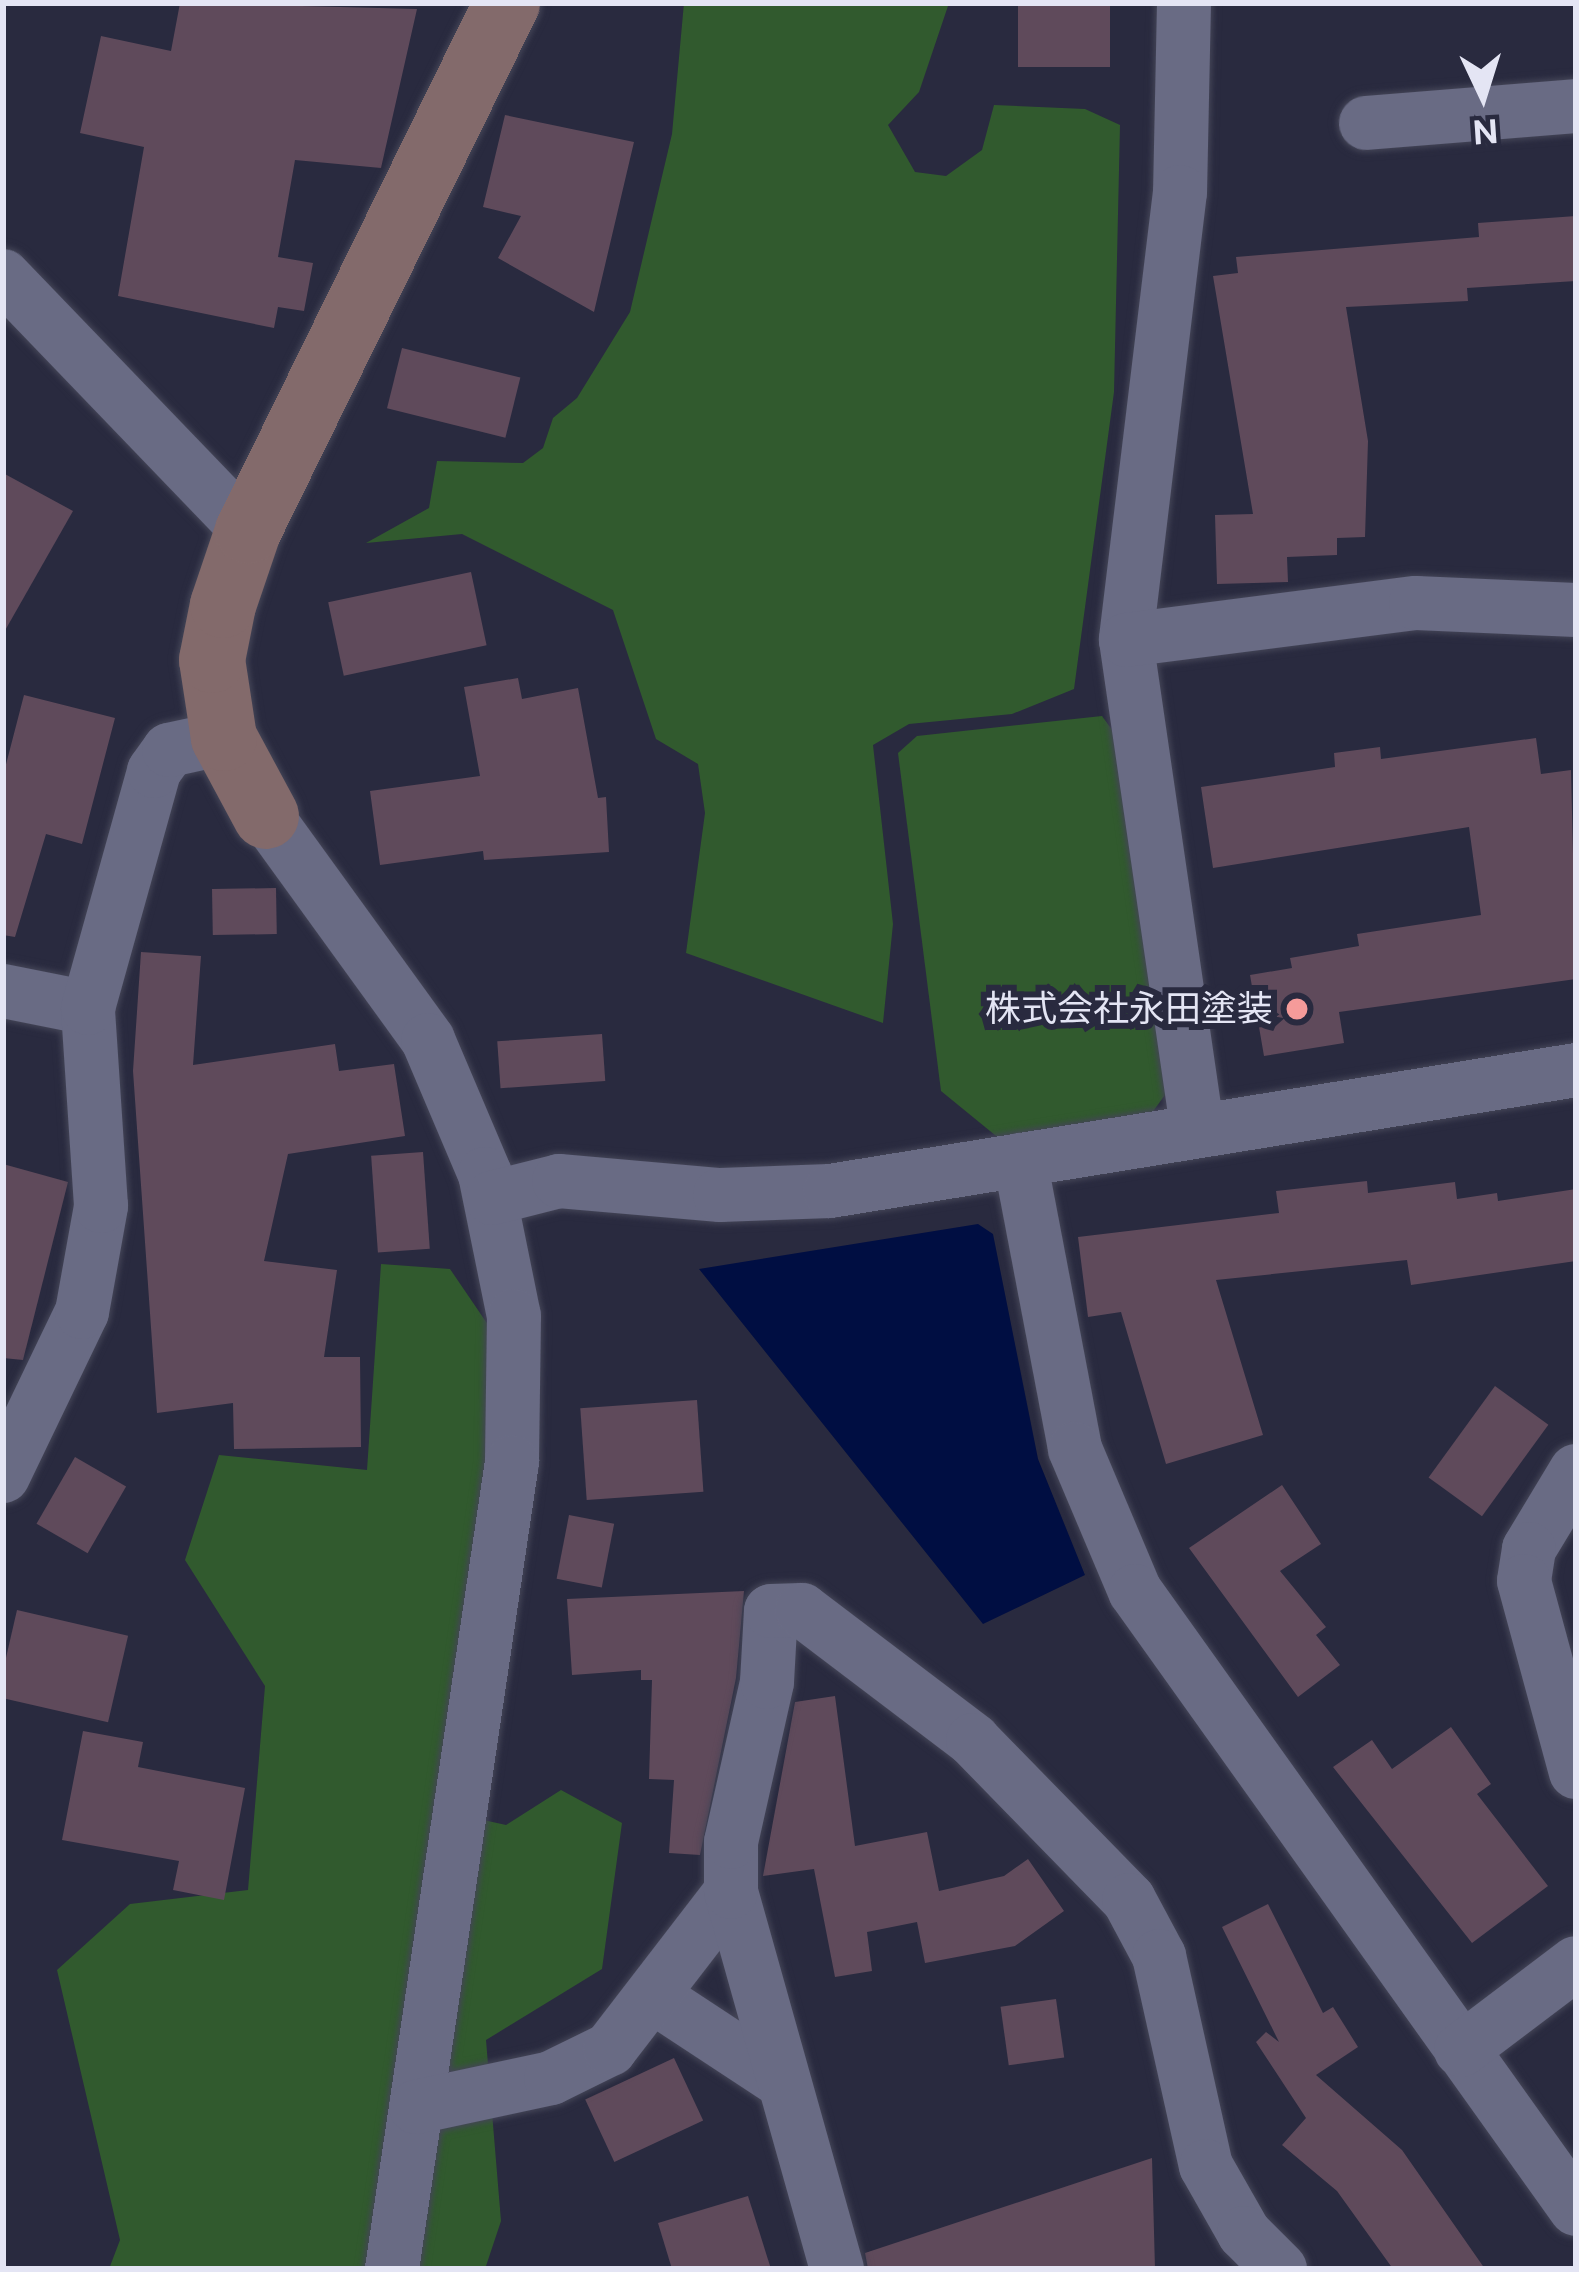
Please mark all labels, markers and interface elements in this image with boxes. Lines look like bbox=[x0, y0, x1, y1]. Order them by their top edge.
north arrow bbox=[1423, 36, 1543, 156]
text: N bbox=[1471, 112, 1500, 152]
place label: 株式会社永田塗装 bbox=[985, 987, 1273, 1031]
marker: 株式会社永田塗装 bbox=[1284, 996, 1310, 1022]

